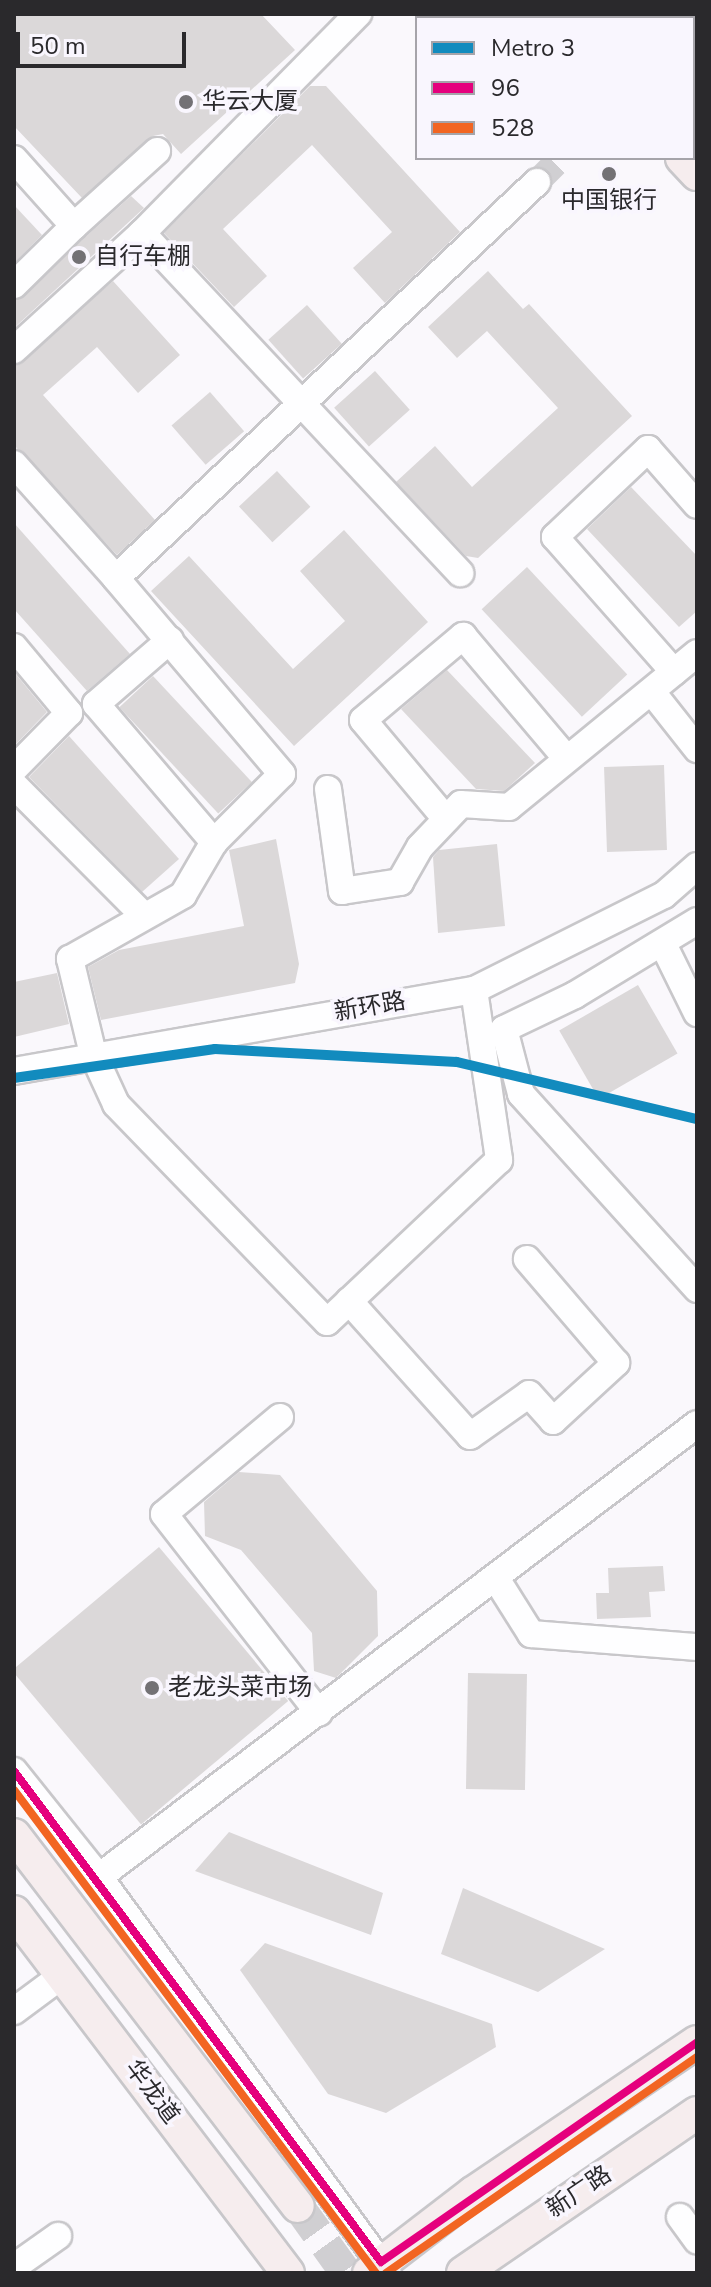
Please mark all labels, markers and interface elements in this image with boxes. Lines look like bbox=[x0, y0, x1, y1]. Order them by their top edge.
scale bar bbox=[20, 16, 190, 66]
legend bbox=[415, 16, 695, 160]
text: 50 m bbox=[30, 30, 86, 62]
text: Metro 3 bbox=[491, 32, 575, 64]
text: 96 bbox=[491, 72, 520, 104]
place label: 华云大厦 bbox=[202, 88, 298, 116]
marker: 华云大厦 bbox=[177, 93, 195, 111]
text: 528 bbox=[491, 112, 534, 144]
marker: 中国银行 bbox=[600, 165, 618, 183]
place label: 中国银行 bbox=[561, 187, 657, 215]
place label: 自行车棚 bbox=[95, 243, 191, 271]
marker: 自行车棚 bbox=[70, 248, 88, 266]
street label: 新环路 bbox=[332, 987, 408, 1027]
place label: 老龙头菜市场 bbox=[168, 1674, 312, 1702]
marker: 老龙头菜市场 bbox=[143, 1679, 161, 1697]
street label: 华龙道 bbox=[119, 2055, 185, 2129]
street label: 新广路 bbox=[541, 2160, 617, 2224]

